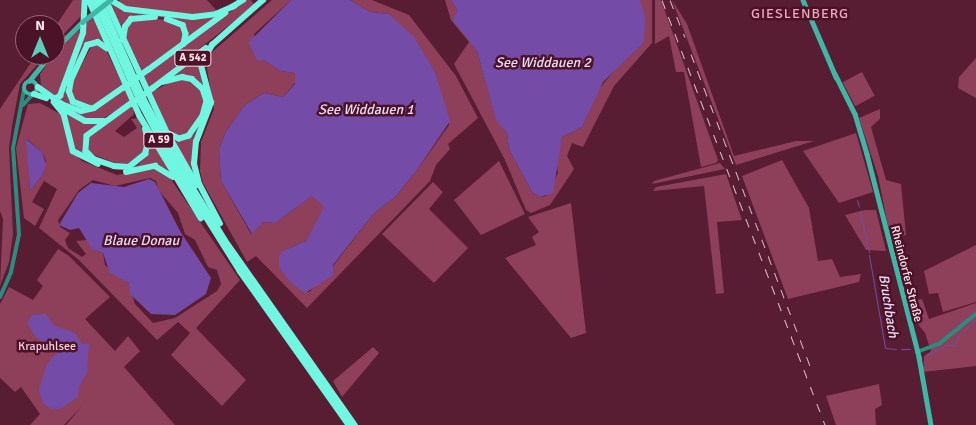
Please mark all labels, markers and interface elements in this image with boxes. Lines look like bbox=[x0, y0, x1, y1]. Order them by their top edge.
district label: GIESLENBERG bbox=[750, 6, 850, 22]
north arrow bbox=[15, 15, 65, 65]
text: N bbox=[35, 17, 45, 34]
road number: A 542 bbox=[174, 49, 212, 66]
water label: See Widdauen 2 bbox=[495, 55, 591, 71]
water label: See Widdauen 1 bbox=[318, 102, 414, 118]
road number: A 59 bbox=[143, 132, 175, 148]
street label: Rheindorfer Straße bbox=[887, 224, 925, 324]
water label: Blaue Donau bbox=[103, 233, 179, 249]
water label: Bruchbach bbox=[875, 273, 901, 339]
park label: Krapuhlsee bbox=[18, 340, 76, 354]

